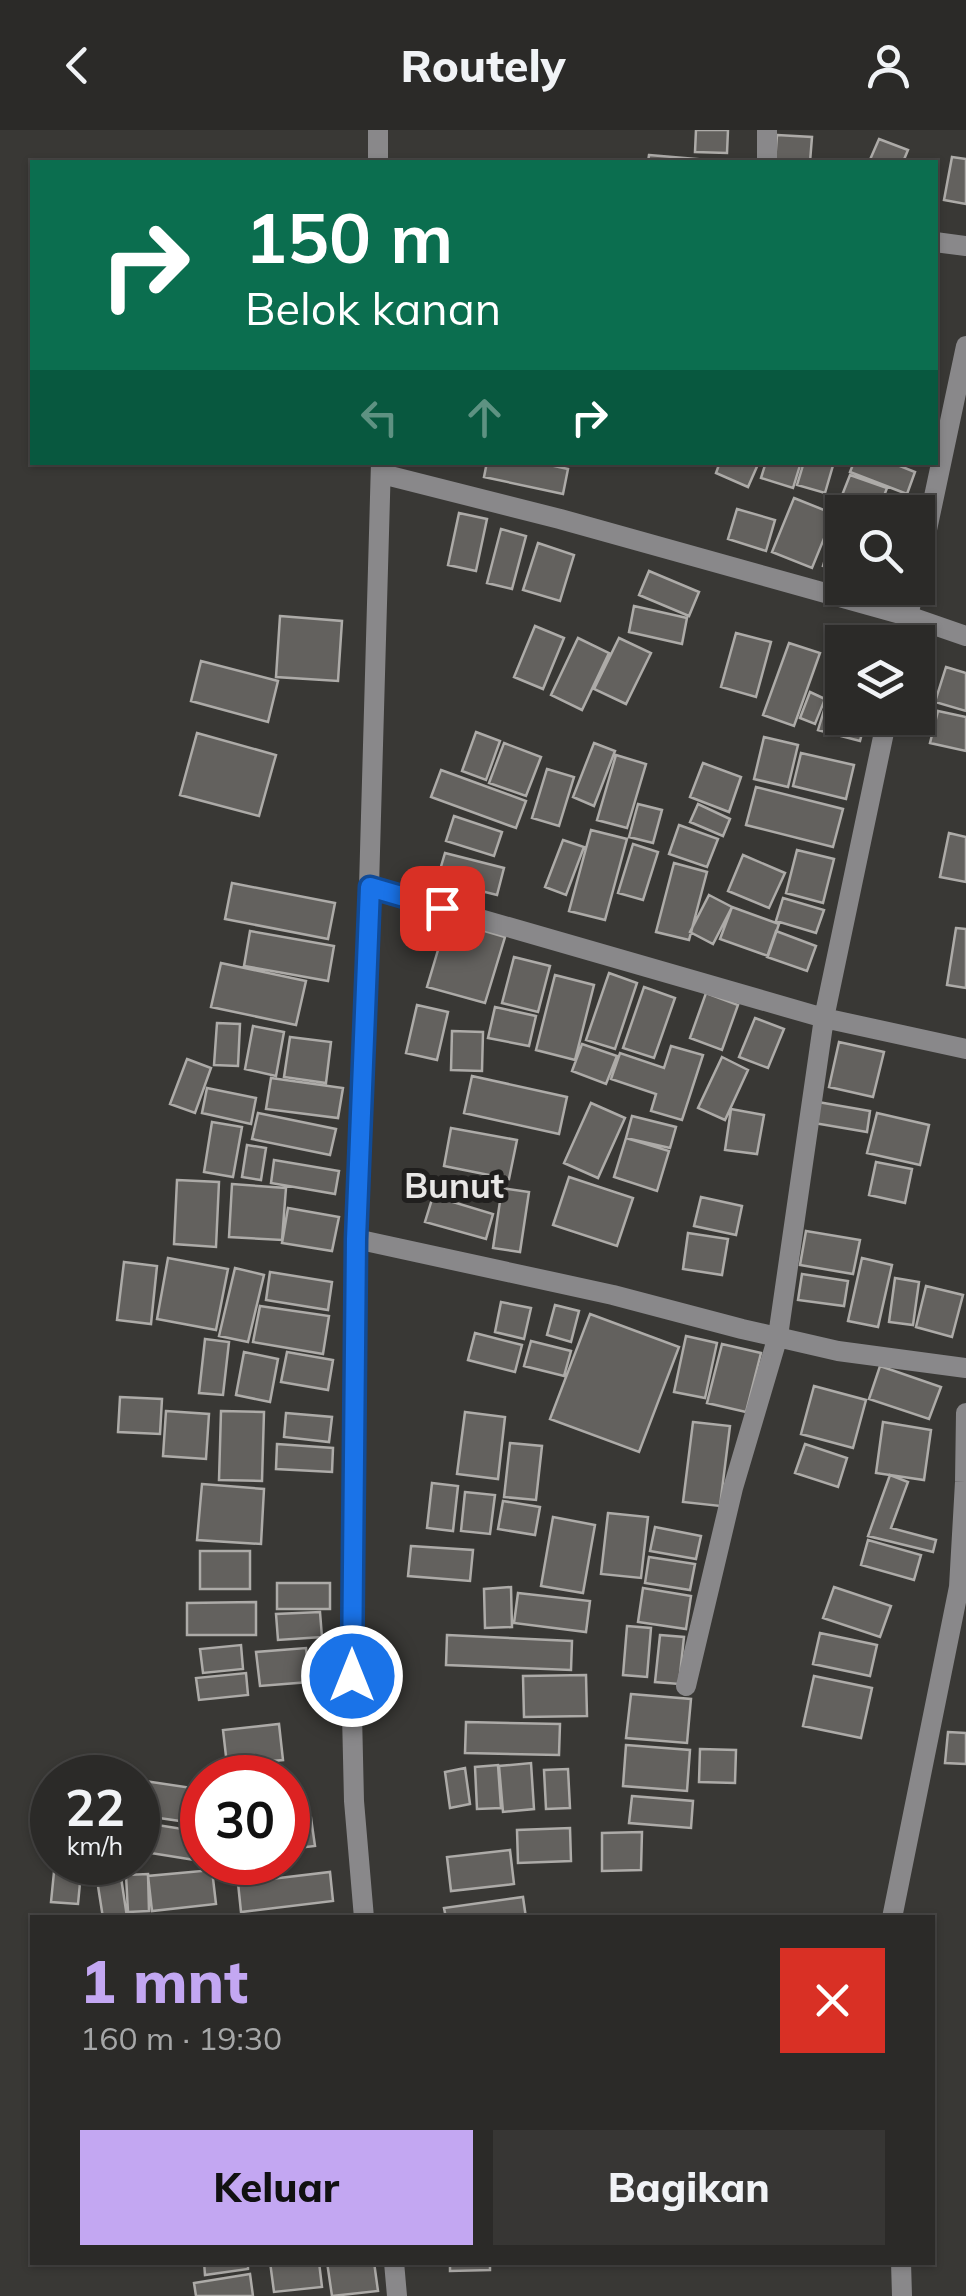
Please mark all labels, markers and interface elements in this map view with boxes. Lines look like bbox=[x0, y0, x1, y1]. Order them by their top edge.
text: Routely bbox=[400, 37, 566, 93]
icon: back bbox=[50, 38, 105, 93]
icon: person bbox=[861, 38, 916, 93]
text: 150 m bbox=[245, 193, 453, 281]
icon: right bbox=[80, 200, 210, 330]
text: Belok kanan bbox=[245, 280, 501, 336]
icon: left bbox=[352, 390, 407, 445]
icon: ahead bbox=[457, 390, 512, 445]
icon: right bbox=[562, 390, 617, 445]
map controls bbox=[825, 495, 935, 735]
button: search bbox=[825, 495, 935, 605]
button: layers bbox=[825, 625, 935, 735]
pin bbox=[400, 866, 485, 951]
icon: arrive bbox=[415, 881, 470, 936]
district label: Bunut bbox=[404, 1163, 504, 1207]
position arrow bbox=[300, 1624, 404, 1728]
speed limit sign: 30 bbox=[180, 1755, 310, 1885]
text: 22 bbox=[65, 1776, 125, 1839]
text: km/h bbox=[67, 1830, 123, 1861]
text: 1 mnt bbox=[80, 1943, 248, 2018]
button: close bbox=[780, 1948, 885, 2053]
text: 160 m · 19:30 bbox=[80, 2018, 282, 2058]
button: Keluar bbox=[80, 2130, 473, 2245]
button: Bagikan bbox=[493, 2130, 885, 2245]

